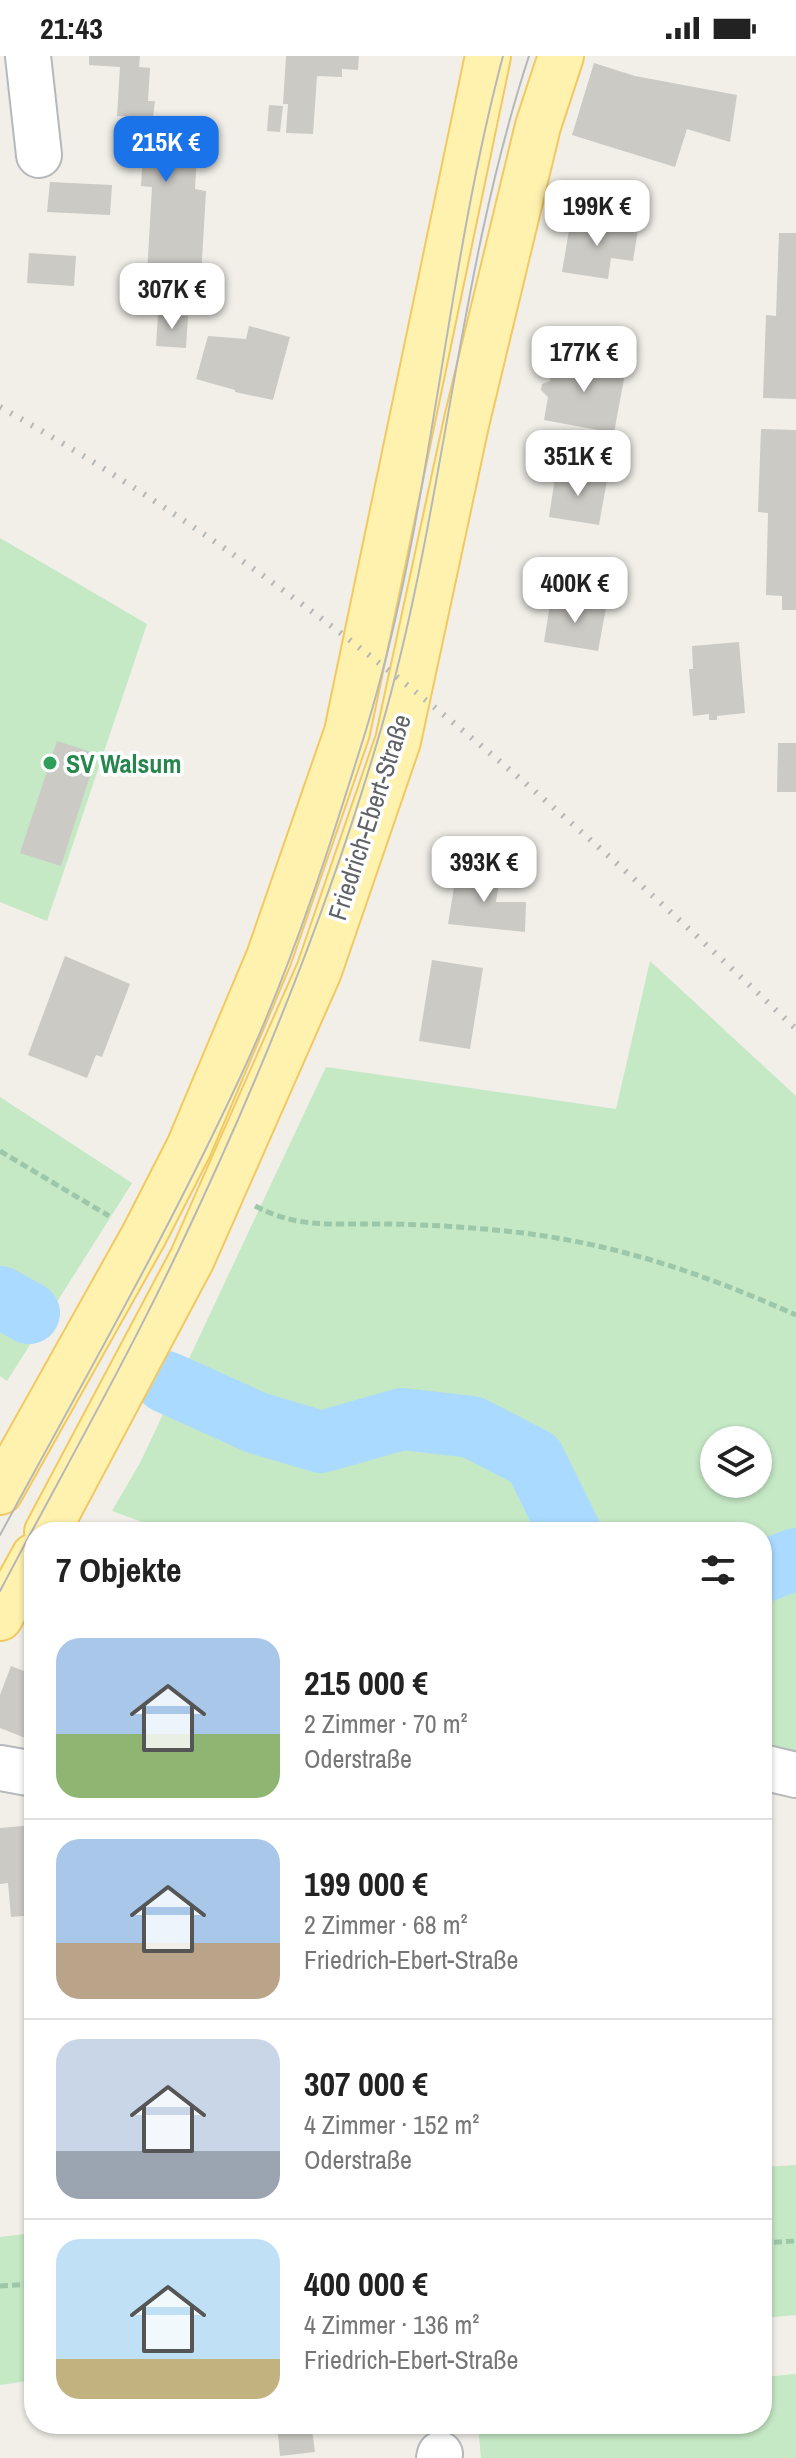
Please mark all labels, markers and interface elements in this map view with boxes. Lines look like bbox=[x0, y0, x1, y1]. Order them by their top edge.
text: 21:43 bbox=[40, 8, 103, 48]
pin: 215K € bbox=[101, 116, 231, 184]
text: 215K € bbox=[132, 124, 200, 159]
pin: 199K € bbox=[532, 180, 662, 248]
text: 199K € bbox=[563, 188, 631, 223]
pin: 307K € bbox=[107, 263, 237, 331]
text: 307K € bbox=[138, 271, 206, 306]
pin: 177K € bbox=[519, 326, 649, 394]
text: 177K € bbox=[550, 334, 618, 369]
pin: 351K € bbox=[513, 430, 643, 498]
text: 351K € bbox=[544, 438, 612, 473]
pin: 400K € bbox=[510, 557, 640, 625]
text: 400K € bbox=[541, 565, 609, 600]
street label: Friedrich-Ebert-Straße bbox=[319, 710, 419, 924]
place label: SV Walsum bbox=[66, 746, 181, 781]
marker: SV Walsum bbox=[41, 754, 59, 772]
pin: 393K € bbox=[419, 836, 549, 904]
text: 393K € bbox=[450, 844, 518, 879]
map controls bbox=[700, 1426, 772, 1498]
button: layers bbox=[700, 1426, 772, 1498]
text: 7 Objekte bbox=[56, 1547, 182, 1593]
icon: filters bbox=[696, 1548, 740, 1592]
text: 215 000 € bbox=[304, 1660, 428, 1706]
icon: home bbox=[120, 1670, 216, 1766]
text: 2 Zimmer · 70 m² bbox=[304, 1706, 468, 1741]
text: Oderstraße bbox=[304, 1741, 412, 1776]
text: 199 000 € bbox=[304, 1861, 428, 1907]
icon: home bbox=[120, 1871, 216, 1967]
text: 2 Zimmer · 68 m² bbox=[304, 1907, 468, 1942]
text: Friedrich-Ebert-Straße bbox=[304, 1942, 518, 1977]
text: 307 000 € bbox=[304, 2061, 428, 2107]
icon: home bbox=[120, 2071, 216, 2167]
text: 4 Zimmer · 152 m² bbox=[304, 2107, 479, 2142]
text: Oderstraße bbox=[304, 2142, 412, 2177]
text: 400 000 € bbox=[304, 2261, 428, 2307]
icon: home bbox=[120, 2271, 216, 2367]
text: 4 Zimmer · 136 m² bbox=[304, 2307, 479, 2342]
text: Friedrich-Ebert-Straße bbox=[304, 2342, 518, 2377]

